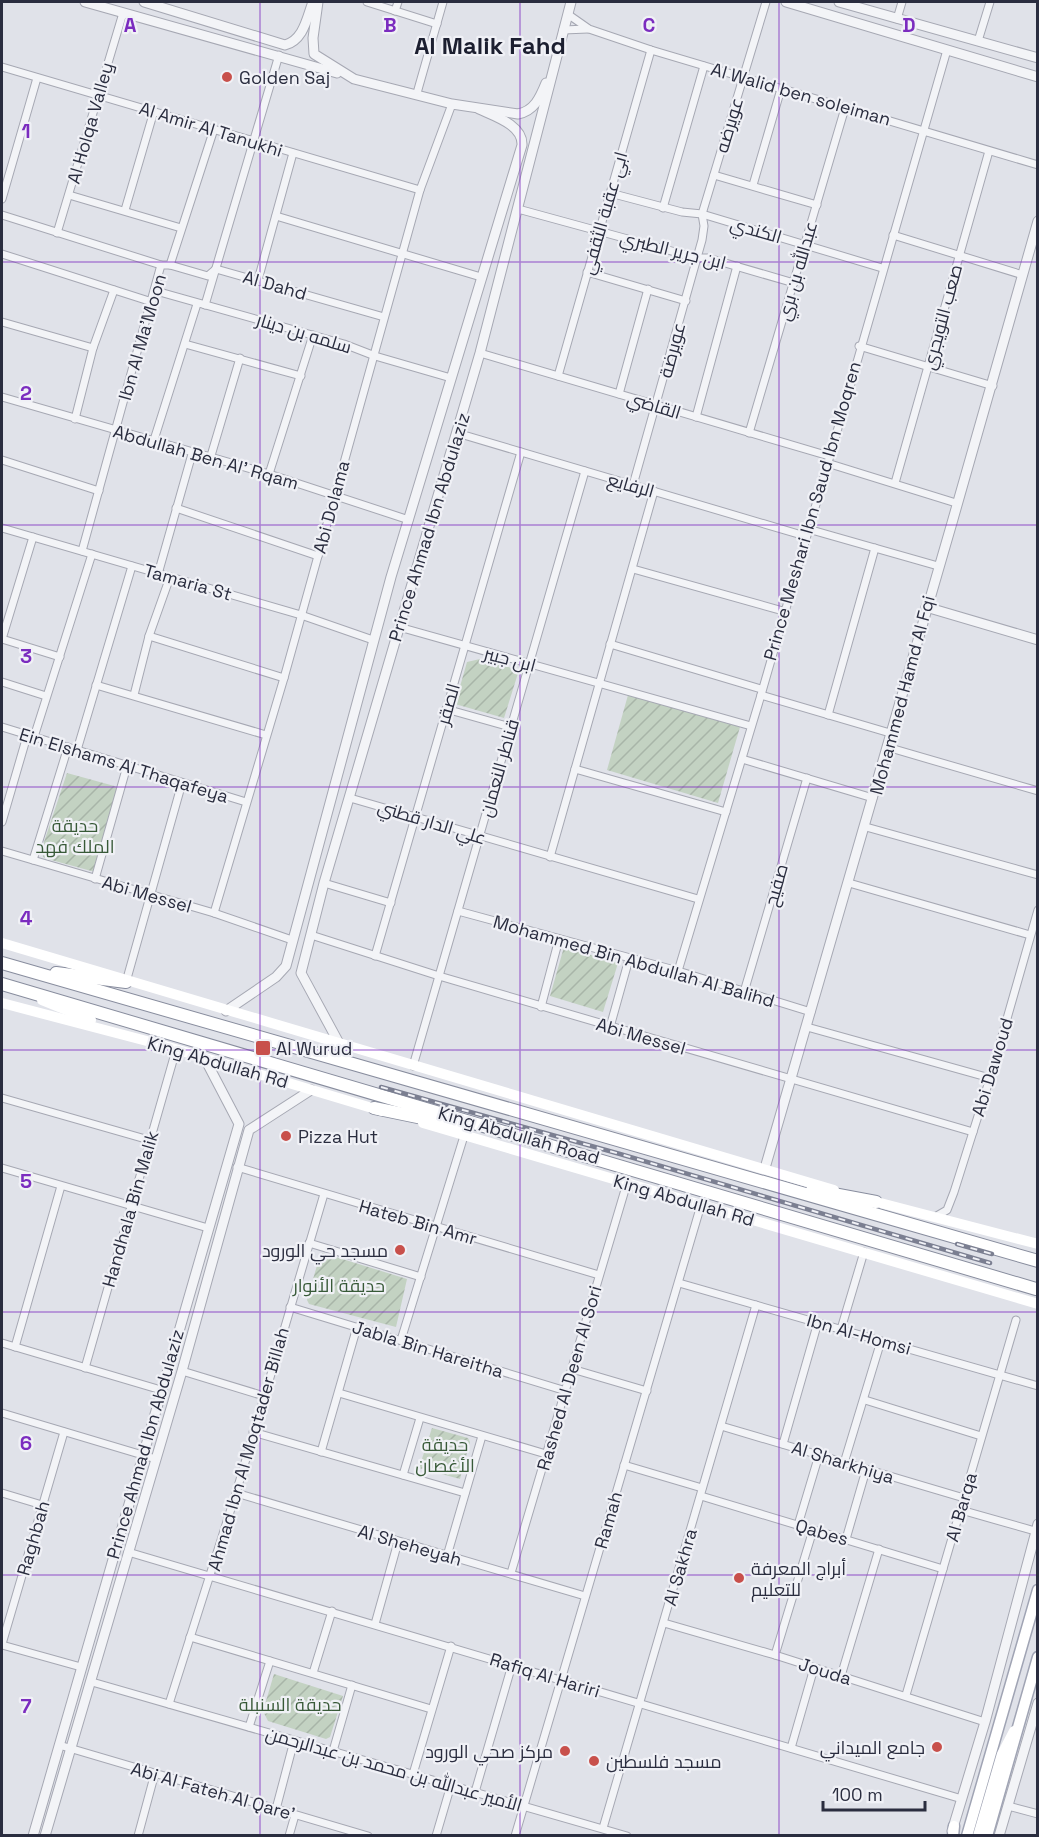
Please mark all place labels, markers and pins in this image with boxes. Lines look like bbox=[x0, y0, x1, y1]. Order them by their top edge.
place label: Golden Saj bbox=[239, 66, 330, 89]
marker: Golden Saj bbox=[220, 70, 234, 84]
place label: Al Wurud bbox=[276, 1037, 352, 1060]
marker: Al Wurud bbox=[254, 1039, 272, 1057]
place label: Pizza Hut bbox=[298, 1125, 378, 1148]
marker: Pizza Hut bbox=[279, 1129, 293, 1143]
place label: مسجد حي الورود bbox=[262, 1239, 388, 1265]
marker: مسجد حي الورود bbox=[393, 1243, 407, 1257]
place label: أبراج المعرفة للتعليم bbox=[751, 1557, 846, 1602]
marker: أبراج المعرفة للتعليم bbox=[732, 1571, 746, 1585]
place label: جامع الميداني bbox=[820, 1736, 925, 1762]
place label: مركز صحي الورود bbox=[425, 1740, 553, 1766]
marker: جامع الميداني bbox=[930, 1740, 944, 1754]
marker: مركز صحي الورود bbox=[558, 1744, 572, 1758]
place label: مسجد فلسطين bbox=[606, 1750, 721, 1773]
marker: مسجد فلسطين bbox=[587, 1754, 601, 1768]

